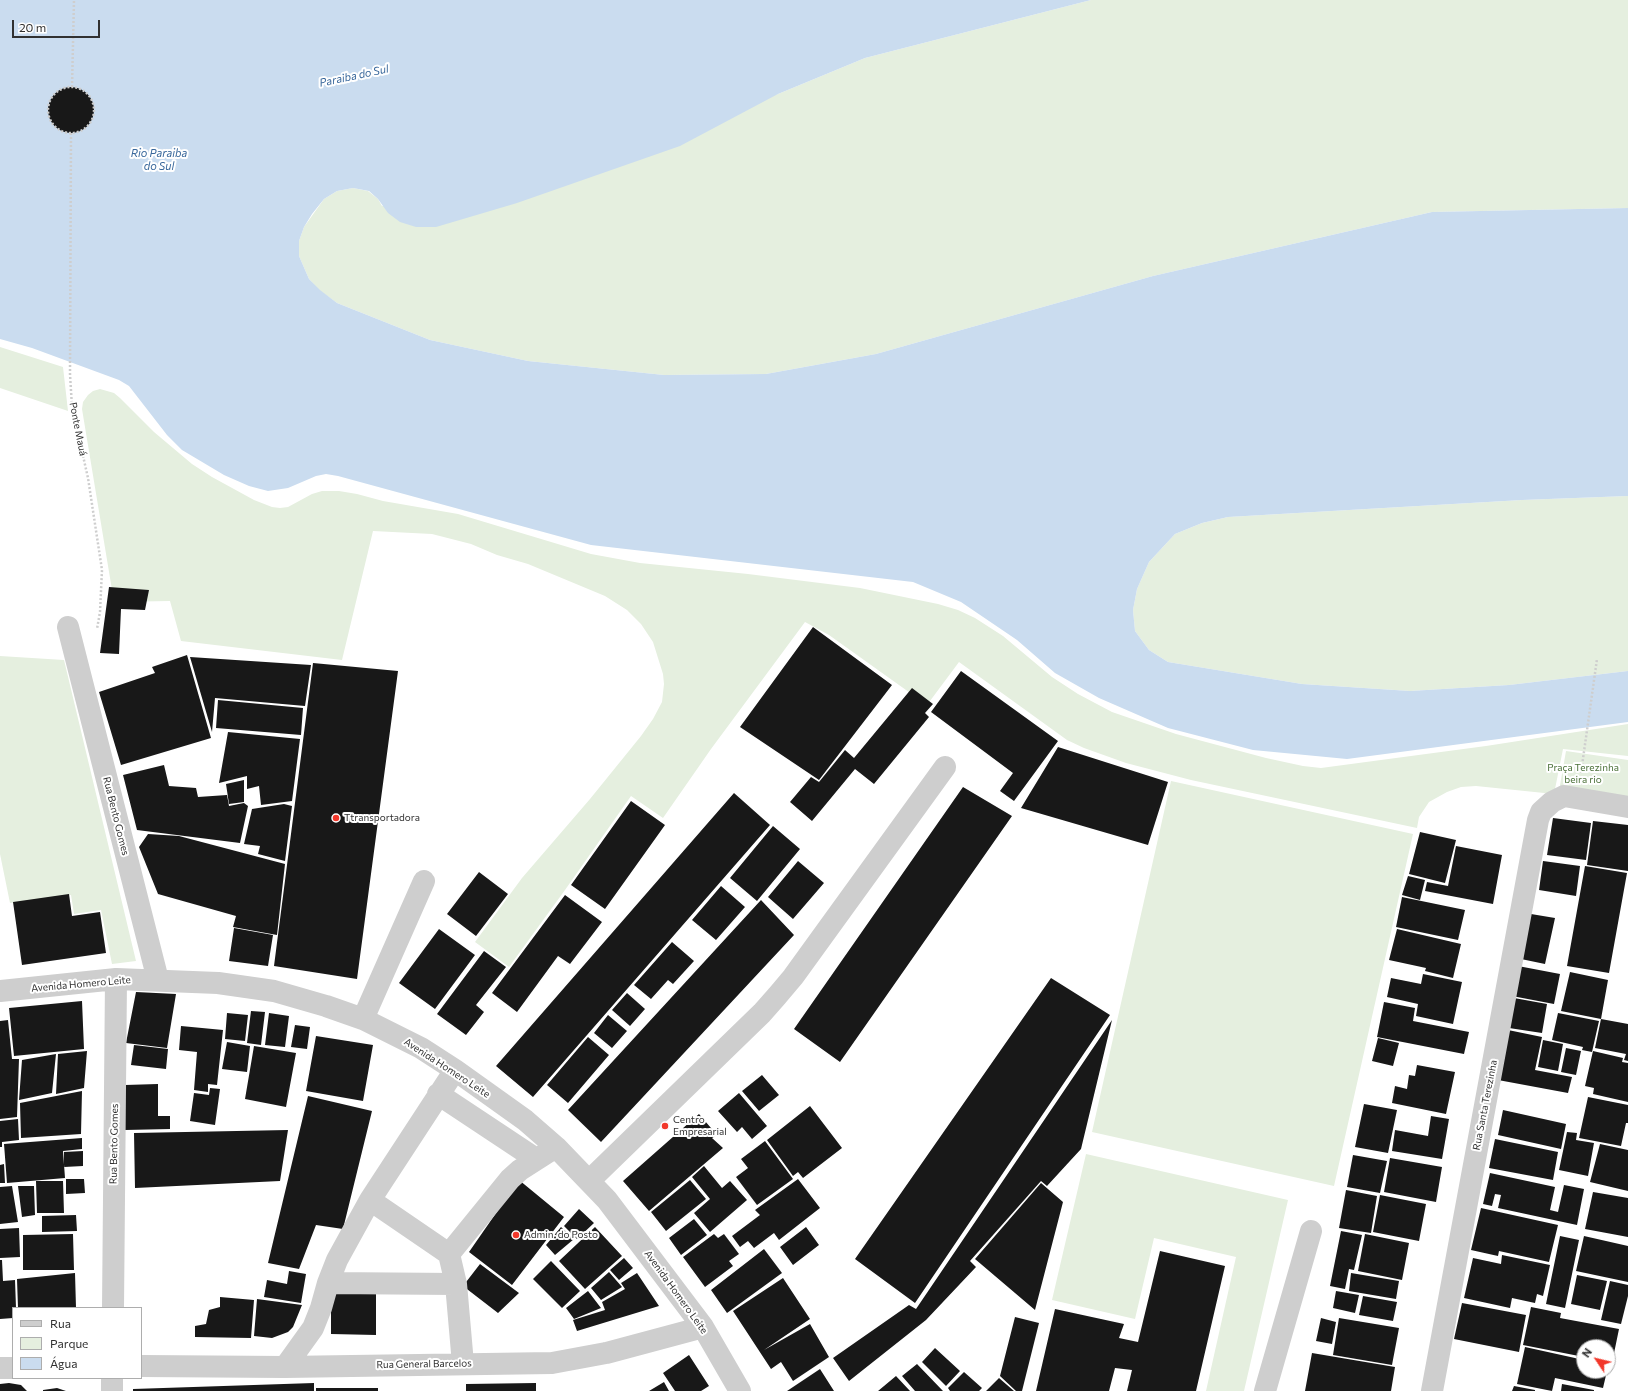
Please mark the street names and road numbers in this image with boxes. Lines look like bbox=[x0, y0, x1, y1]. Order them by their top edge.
street label: Ponte Mauá bbox=[67, 401, 89, 457]
street label: Rua Bento Gomes bbox=[100, 775, 132, 857]
street label: Avenida Homero Leite bbox=[31, 974, 131, 994]
street label: Avenida Homero Leite bbox=[402, 1036, 492, 1100]
street label: Rua Santa Terezinha bbox=[1470, 1059, 1500, 1151]
street label: Rua Bento Gomes bbox=[107, 1104, 121, 1184]
street label: Avenida Homero Leite bbox=[642, 1248, 710, 1336]
street label: Rua General Barcelos bbox=[376, 1357, 472, 1371]

